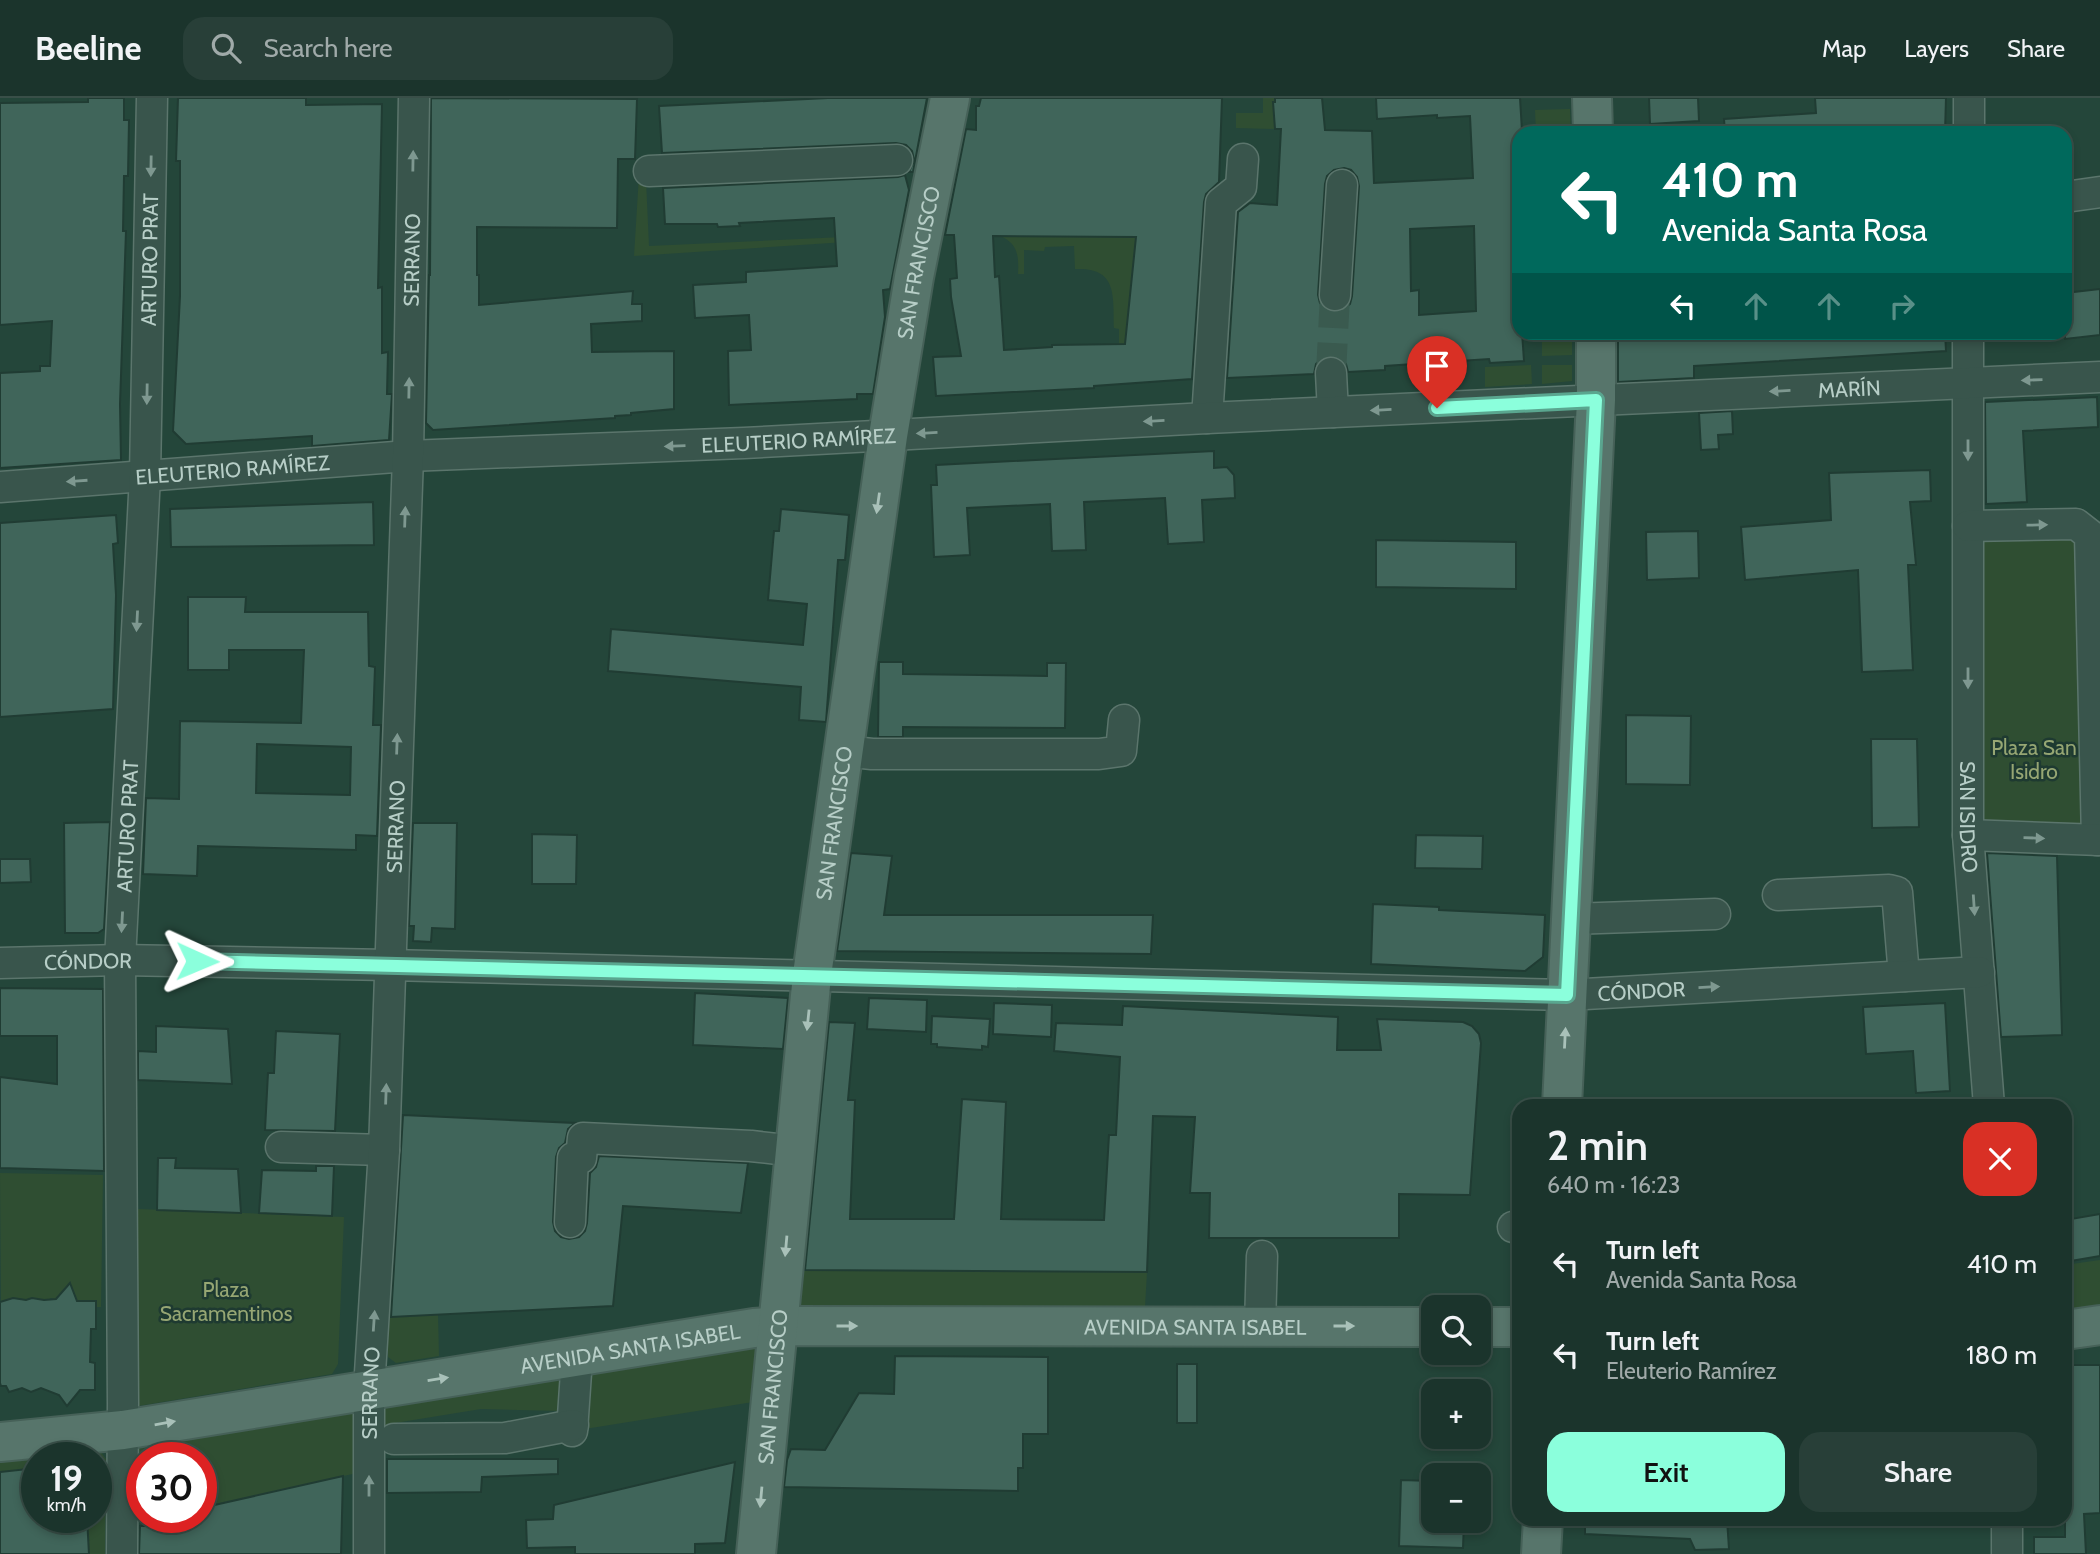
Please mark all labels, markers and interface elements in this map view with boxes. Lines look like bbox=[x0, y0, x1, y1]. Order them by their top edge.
search box bbox=[183, 17, 673, 80]
text: Beeline bbox=[35, 28, 141, 68]
icon: search bbox=[207, 29, 245, 67]
text: Search here bbox=[263, 32, 393, 64]
text: Map bbox=[1822, 34, 1866, 63]
text: Layers bbox=[1904, 34, 1969, 63]
text: Share bbox=[2007, 34, 2065, 63]
one-way arrow bbox=[407, 150, 419, 172]
text: 410 m bbox=[1662, 150, 1798, 209]
icon: left bbox=[1547, 154, 1638, 245]
one-way arrow bbox=[145, 155, 157, 177]
street label: SAN FRANCISCO bbox=[892, 184, 945, 341]
street label: ARTURO PRAT bbox=[135, 193, 163, 326]
text: Avenida Santa Rosa bbox=[1662, 210, 1927, 249]
street label: SERRANO bbox=[398, 213, 425, 307]
icon: left bbox=[1664, 287, 1702, 325]
icon: ahead bbox=[1737, 287, 1775, 325]
icon: ahead bbox=[1810, 287, 1848, 325]
icon: right bbox=[1883, 287, 1921, 325]
pin bbox=[1407, 336, 1467, 408]
icon: arrive bbox=[1418, 347, 1456, 385]
one-way arrow bbox=[2021, 374, 2043, 385]
street label: MARÍN bbox=[1817, 375, 1881, 402]
one-way arrow bbox=[403, 377, 415, 399]
one-way arrow bbox=[141, 383, 152, 405]
one-way arrow bbox=[1769, 386, 1791, 397]
one-way arrow bbox=[1370, 405, 1392, 416]
one-way arrow bbox=[1143, 416, 1165, 427]
street label: ELEUTERIO RAMÍREZ bbox=[701, 422, 897, 457]
one-way arrow bbox=[915, 428, 937, 439]
one-way arrow bbox=[1962, 439, 1974, 461]
one-way arrow bbox=[664, 440, 686, 451]
street label: ELEUTERIO RAMÍREZ bbox=[134, 449, 331, 489]
one-way arrow bbox=[66, 476, 88, 487]
one-way arrow bbox=[873, 492, 884, 514]
one-way arrow bbox=[400, 505, 411, 527]
one-way arrow bbox=[2026, 519, 2048, 530]
one-way arrow bbox=[132, 610, 143, 632]
one-way arrow bbox=[1962, 667, 1974, 689]
one-way arrow bbox=[392, 733, 403, 755]
park label: Plaza San Isidro bbox=[1991, 735, 2077, 784]
street label: SAN FRANCISCO bbox=[810, 744, 857, 902]
street label: ARTURO PRAT bbox=[111, 759, 143, 893]
street label: SAN ISIDRO bbox=[1955, 761, 1983, 874]
street label: SERRANO bbox=[381, 780, 409, 874]
one-way arrow bbox=[2023, 832, 2045, 843]
one-way arrow bbox=[1968, 894, 1979, 916]
one-way arrow bbox=[116, 911, 127, 933]
position arrow bbox=[160, 924, 234, 998]
street label: CÓNDOR bbox=[44, 947, 132, 974]
street label: CÓNDOR bbox=[1597, 976, 1686, 1006]
one-way arrow bbox=[1698, 981, 1720, 992]
one-way arrow bbox=[802, 1009, 813, 1031]
one-way arrow bbox=[1560, 1027, 1571, 1049]
one-way arrow bbox=[380, 1082, 392, 1104]
text: 2 min bbox=[1547, 1119, 1648, 1171]
button: close bbox=[1963, 1122, 2037, 1196]
text: 640 m · 16:23 bbox=[1547, 1171, 1680, 1199]
text: Turn left bbox=[1606, 1234, 1699, 1266]
one-way arrow bbox=[780, 1236, 791, 1258]
icon: left bbox=[1547, 1245, 1585, 1283]
text: 410 m bbox=[1967, 1248, 2037, 1280]
text: Avenida Santa Rosa bbox=[1606, 1266, 1797, 1294]
park label: Plaza Sacramentinos bbox=[160, 1277, 293, 1326]
map controls bbox=[1421, 1295, 1491, 1533]
button: search bbox=[1421, 1295, 1491, 1365]
street label: SAN FRANCISCO bbox=[752, 1308, 792, 1465]
one-way arrow bbox=[369, 1310, 380, 1332]
street label: AVENIDA SANTA ISABEL bbox=[1084, 1314, 1307, 1339]
street label: AVENIDA SANTA ISABEL bbox=[518, 1318, 742, 1378]
one-way arrow bbox=[837, 1320, 859, 1332]
one-way arrow bbox=[1334, 1320, 1356, 1332]
text: Turn left bbox=[1606, 1325, 1699, 1357]
icon: left bbox=[1547, 1336, 1585, 1374]
text: 180 m bbox=[1966, 1339, 2037, 1371]
street label: SERRANO bbox=[356, 1346, 384, 1440]
text: Eleuterio Ramírez bbox=[1606, 1357, 1777, 1385]
one-way arrow bbox=[427, 1373, 449, 1384]
button: + bbox=[1421, 1379, 1491, 1449]
one-way arrow bbox=[154, 1417, 176, 1428]
button: Exit bbox=[1547, 1432, 1785, 1512]
button: Share bbox=[1799, 1432, 2037, 1512]
speed limit sign: 30 bbox=[126, 1442, 217, 1533]
text: 19 bbox=[50, 1457, 83, 1500]
button: − bbox=[1421, 1463, 1491, 1533]
one-way arrow bbox=[363, 1475, 375, 1497]
one-way arrow bbox=[755, 1486, 766, 1508]
text: km/h bbox=[47, 1494, 86, 1516]

